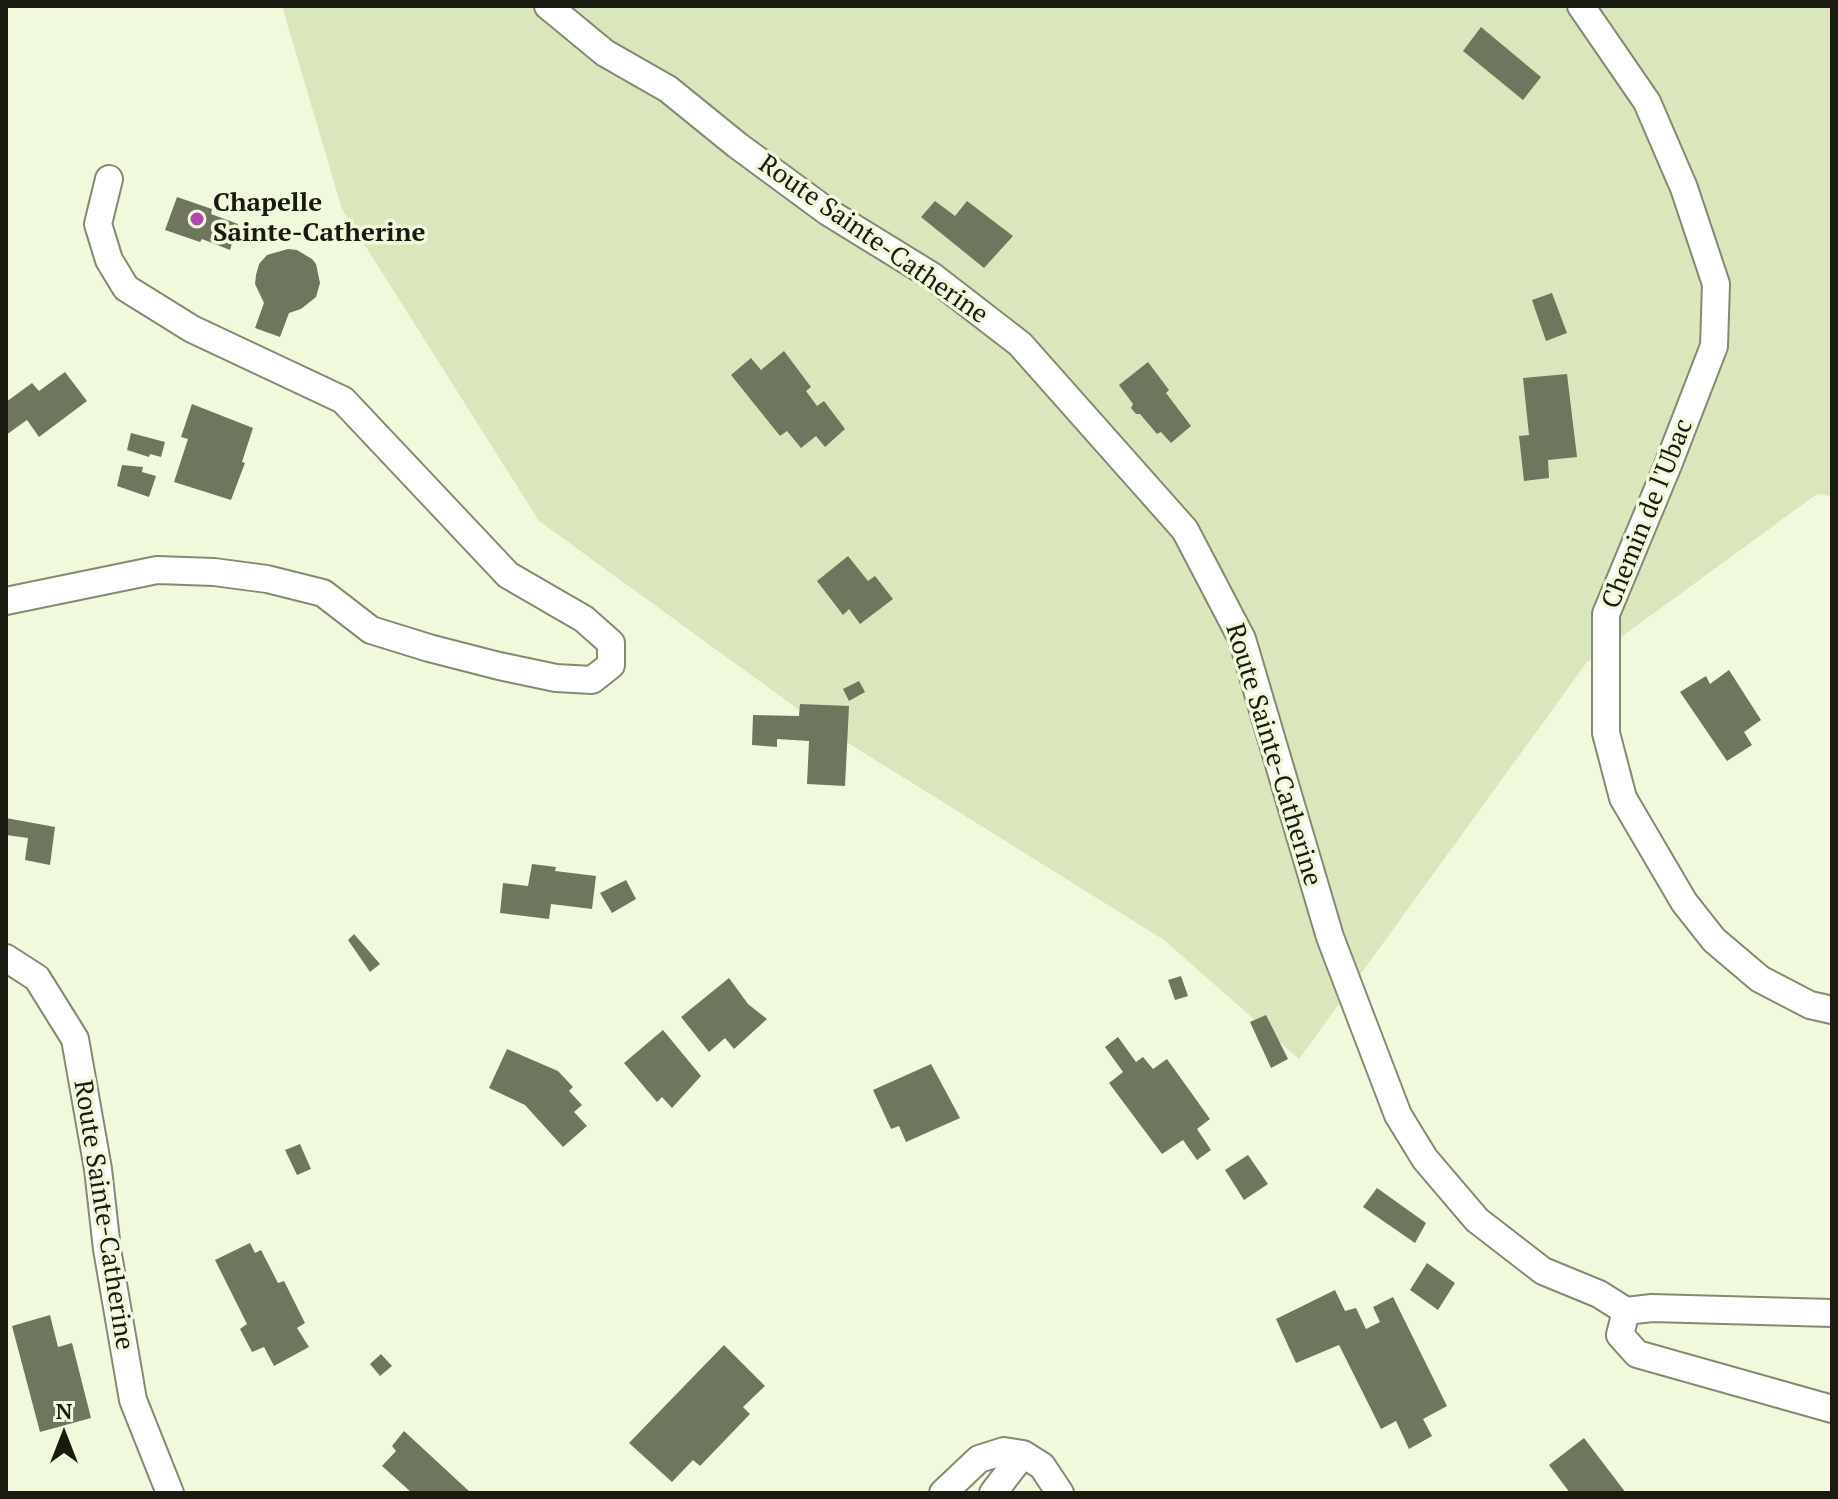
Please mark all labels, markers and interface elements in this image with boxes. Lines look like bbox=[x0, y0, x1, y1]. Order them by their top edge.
street label: Route Sainte-Catherine bbox=[752, 149, 994, 331]
place label: Chapelle Sainte-Catherine bbox=[213, 188, 425, 250]
marker: Chapelle Sainte-Catherine bbox=[188, 210, 206, 228]
street label: Chemin de l'Ubac bbox=[1596, 415, 1700, 613]
street label: Route Sainte-Catherine bbox=[1218, 620, 1328, 890]
street label: Route Sainte-Catherine bbox=[66, 1078, 140, 1352]
north arrow bbox=[24, 1395, 104, 1475]
text: N bbox=[56, 1396, 72, 1425]

